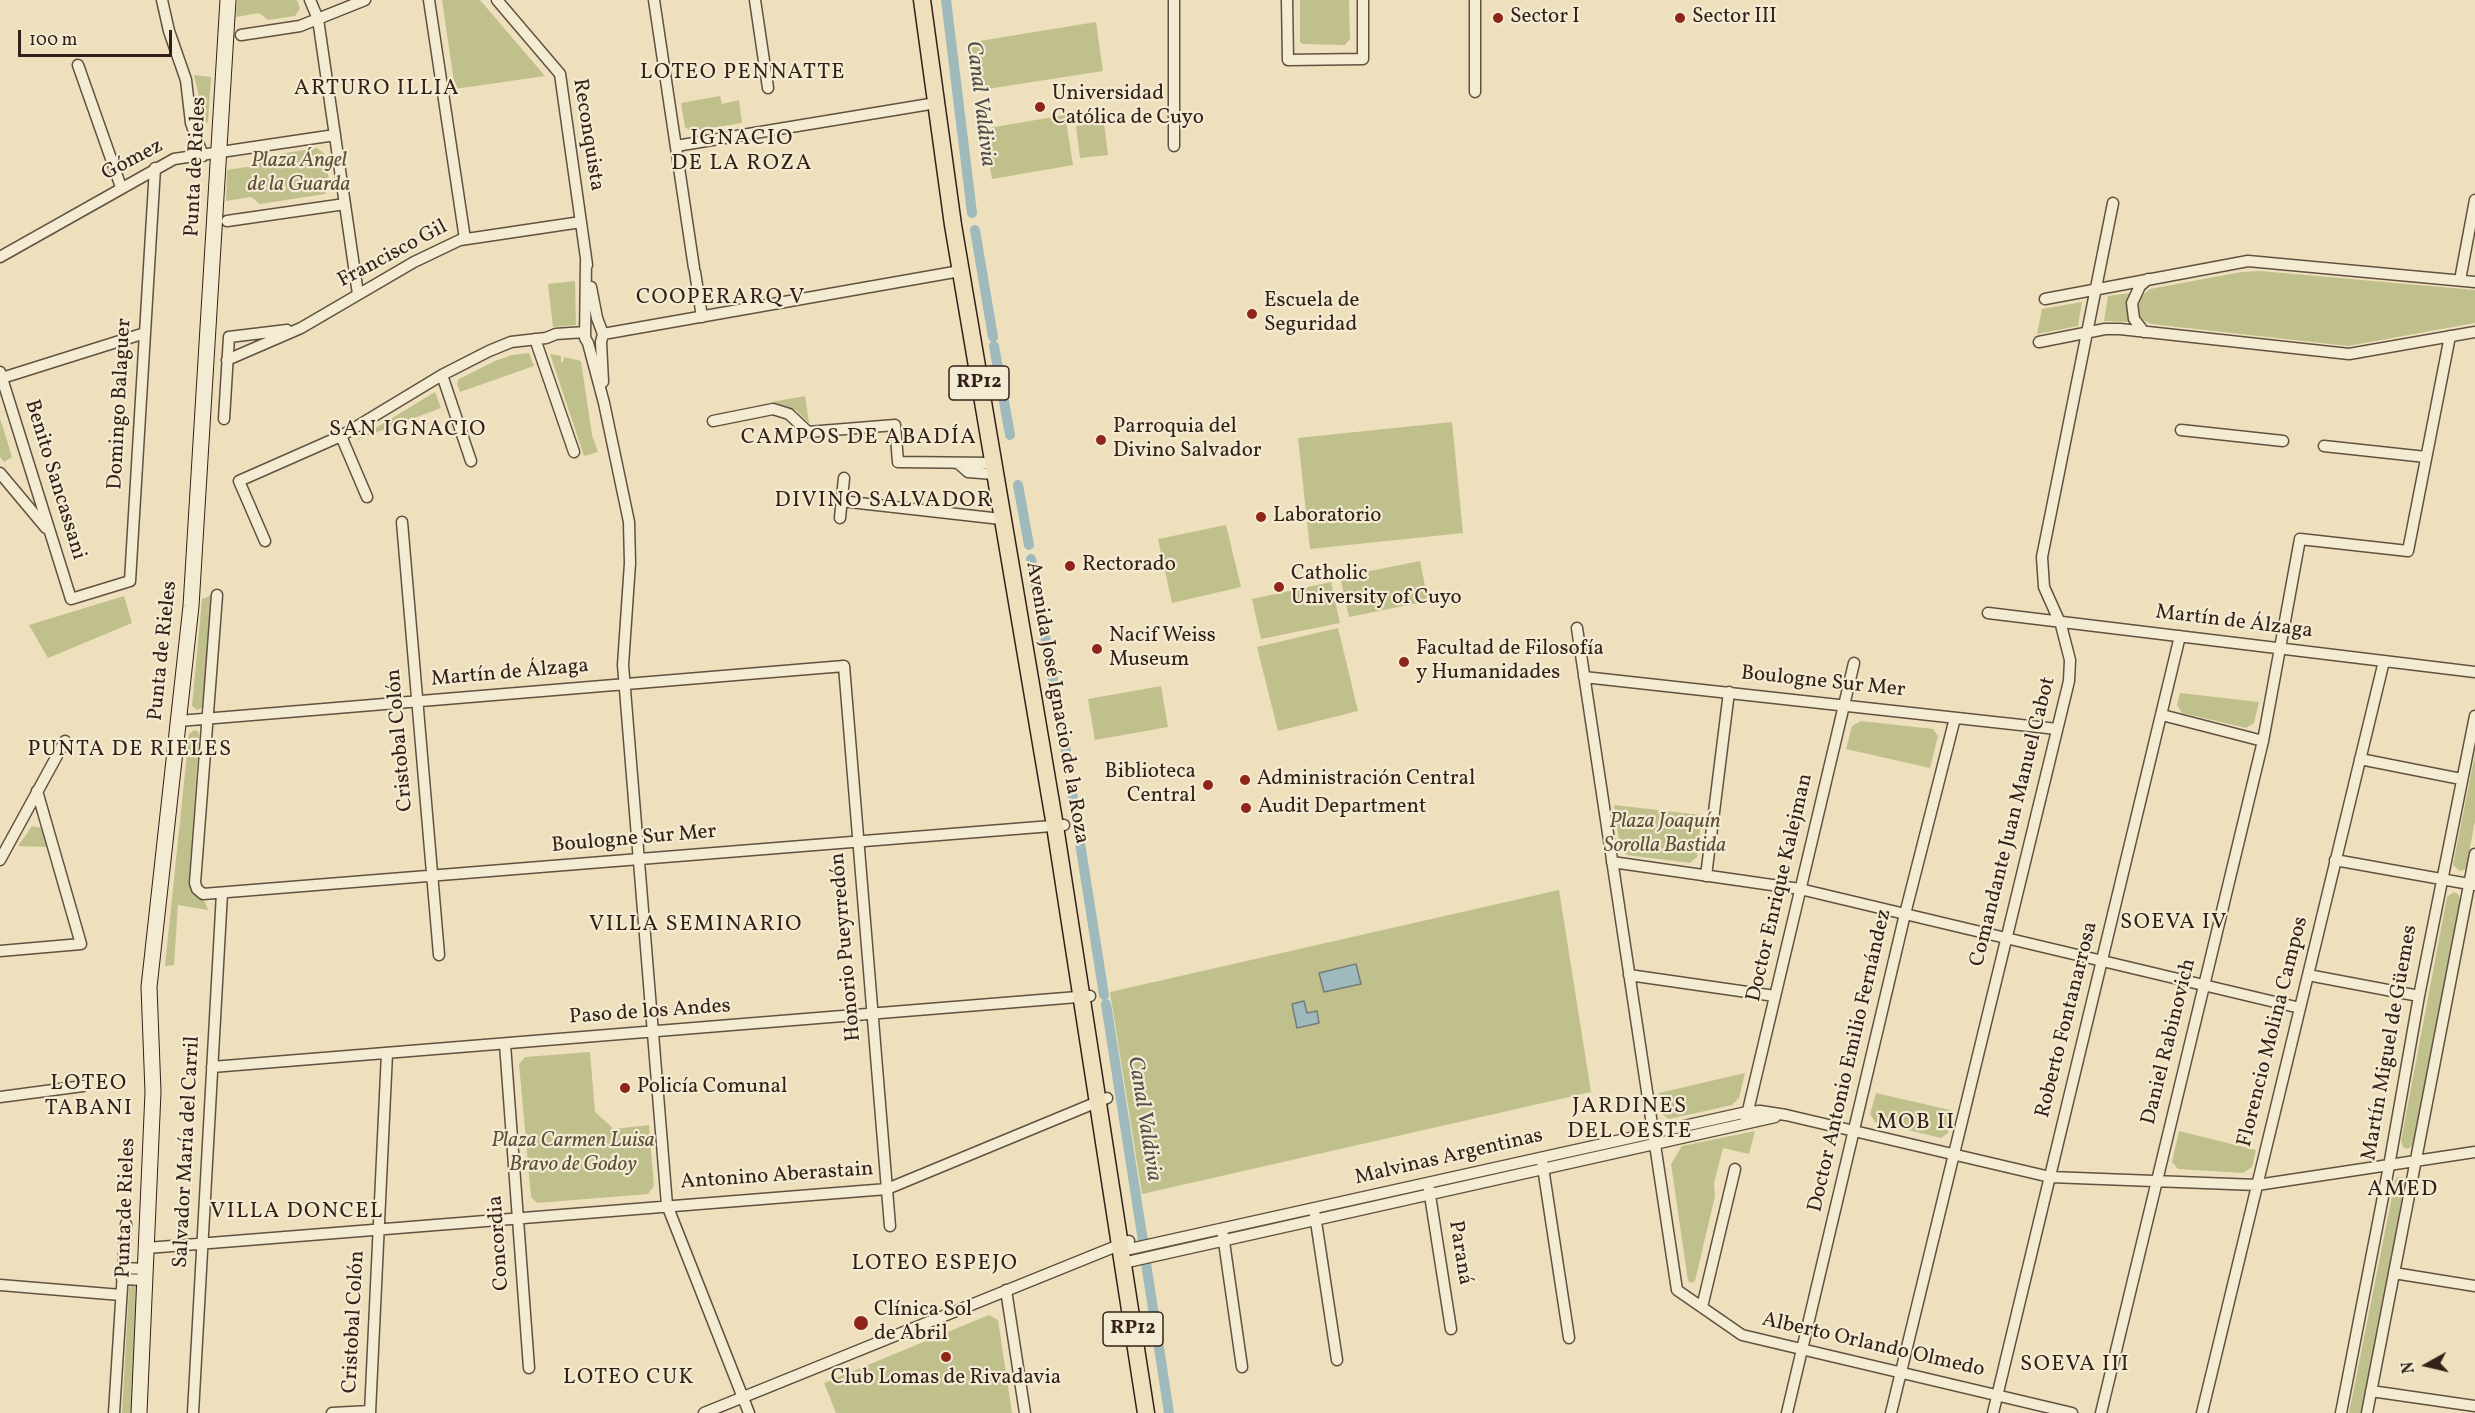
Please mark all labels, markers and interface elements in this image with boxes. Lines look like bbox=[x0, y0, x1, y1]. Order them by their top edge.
place label: Sector I bbox=[1510, 5, 1580, 31]
place label: Sector III bbox=[1692, 5, 1777, 31]
marker: Sector I bbox=[1491, 11, 1505, 25]
marker: Sector III bbox=[1673, 11, 1687, 25]
scale bar bbox=[21, 18, 176, 56]
text: 100 m bbox=[29, 28, 78, 53]
water label: Canal Valdivia bbox=[958, 40, 1000, 168]
district label: LOTEO PENNATTE bbox=[640, 61, 846, 87]
district label: ARTURO ILLIA bbox=[294, 77, 460, 103]
street label: Reconquista bbox=[566, 77, 608, 193]
place label: Universidad Católica de Cuyo bbox=[1052, 82, 1204, 132]
street label: Punta de Rieles bbox=[181, 96, 213, 238]
marker: Universidad Católica de Cuyo bbox=[1033, 100, 1047, 114]
district label: IGNACIO DE LA ROZA bbox=[671, 127, 813, 178]
street label: Gómez bbox=[98, 134, 168, 188]
park label: Plaza Ángel de la Guarda bbox=[248, 149, 350, 199]
street label: Francisco Gil bbox=[334, 216, 452, 294]
district label: COOPERARQ V bbox=[636, 286, 806, 312]
place label: Escuela de Seguridad bbox=[1264, 289, 1360, 339]
marker: Escuela de Seguridad bbox=[1245, 307, 1259, 321]
street label: Domingo Balaguer bbox=[104, 318, 138, 490]
road number: RP12 bbox=[949, 366, 1009, 400]
street label: Benito Sancassani bbox=[18, 397, 90, 563]
place label: Parroquia del Divino Salvador bbox=[1113, 415, 1262, 465]
district label: SAN IGNACIO bbox=[329, 418, 487, 444]
district label: CAMPOS DE ABADÍA bbox=[741, 426, 977, 452]
marker: Parroquia del Divino Salvador bbox=[1094, 433, 1108, 447]
district label: DIVINO SALVADOR bbox=[775, 489, 993, 515]
place label: Laboratorio bbox=[1273, 504, 1381, 530]
marker: Laboratorio bbox=[1254, 510, 1268, 524]
place label: Rectorado bbox=[1082, 553, 1176, 579]
marker: Rectorado bbox=[1063, 559, 1077, 573]
street label: Avenida José Ignacio de la Roza bbox=[1019, 560, 1093, 846]
place label: Catholic University of Cuyo bbox=[1291, 562, 1462, 612]
street label: Punta de Rieles bbox=[144, 580, 184, 722]
marker: Catholic University of Cuyo bbox=[1272, 580, 1286, 594]
street label: Martín de Álzaga bbox=[2154, 601, 2314, 645]
place label: Nacif Weiss Museum bbox=[1109, 624, 1216, 674]
place label: Facultad de Filosofía y Humanidades bbox=[1416, 637, 1604, 687]
marker: Nacif Weiss Museum bbox=[1090, 642, 1104, 656]
street label: Martín de Álzaga bbox=[430, 655, 590, 693]
marker: Facultad de Filosofía y Humanidades bbox=[1397, 655, 1411, 669]
street label: Boulogne Sur Mer bbox=[1739, 662, 1907, 704]
street label: Cristobal Colón bbox=[382, 668, 420, 812]
street label: Comandante Juan Manuel Cabot bbox=[1966, 675, 2062, 969]
district label: PUNTA DE RIELES bbox=[27, 738, 233, 764]
place label: Biblioteca Central bbox=[1105, 760, 1196, 810]
place label: Administración Central bbox=[1257, 767, 1475, 793]
street label: Doctor Enrique Kalejman bbox=[1742, 771, 1820, 1005]
marker: Administración Central bbox=[1238, 773, 1252, 787]
marker: Biblioteca Central bbox=[1201, 778, 1215, 792]
place label: Audit Department bbox=[1258, 795, 1426, 821]
marker: Audit Department bbox=[1239, 801, 1253, 815]
park label: Plaza Joaquín Sorolla Bastida bbox=[1604, 810, 1726, 860]
street label: Boulogne Sur Mer bbox=[551, 820, 717, 860]
street label: Honorio Pueyrredón bbox=[826, 852, 868, 1042]
street label: Doctor Antonio Emilio Fernández bbox=[1804, 907, 1898, 1215]
district label: SOEVA IV bbox=[2120, 911, 2228, 937]
district label: VILLA SEMINARIO bbox=[589, 913, 803, 939]
street label: Florencio Molina Campos bbox=[2233, 914, 2315, 1150]
street label: Roberto Fontanarrosa bbox=[2031, 919, 2105, 1121]
street label: Martín Miguel de Güemes bbox=[2358, 923, 2424, 1163]
street label: Daniel Rabinovich bbox=[2137, 956, 2203, 1128]
street label: Paso de los Andes bbox=[568, 995, 732, 1031]
street label: Salvador María del Carril bbox=[169, 1035, 207, 1269]
water label: Canal Valdivia bbox=[1120, 1054, 1166, 1184]
district label: LOTEO TABANI bbox=[45, 1072, 133, 1124]
place label: Policía Comunal bbox=[637, 1075, 787, 1101]
marker: Policía Comunal bbox=[618, 1081, 632, 1095]
district label: JARDINES DEL OESTE bbox=[1567, 1095, 1693, 1146]
district label: MOB II bbox=[1876, 1111, 1956, 1137]
street label: Malvinas Argentinas bbox=[1352, 1124, 1546, 1192]
park label: Plaza Carmen Luisa Bravo de Godoy bbox=[491, 1129, 655, 1179]
street label: Punta de Rieles bbox=[112, 1137, 142, 1279]
street label: Antonino Aberastain bbox=[680, 1158, 874, 1196]
district label: AMED bbox=[2367, 1178, 2439, 1204]
street label: Concordia bbox=[484, 1195, 516, 1291]
district label: VILLA DONCEL bbox=[210, 1200, 384, 1226]
street label: Paraná bbox=[1441, 1219, 1477, 1287]
street label: Cristobal Colón bbox=[339, 1250, 371, 1394]
district label: LOTEO ESPEJO bbox=[852, 1252, 1018, 1278]
place label: Clínica Sol de Abril bbox=[874, 1298, 972, 1348]
street label: Alberto Orlando Olmedo bbox=[1759, 1308, 1987, 1384]
road number: RP12 bbox=[1103, 1312, 1163, 1346]
marker: Clínica Sol de Abril bbox=[852, 1314, 870, 1332]
north arrow bbox=[2397, 1335, 2457, 1395]
marker: Club Lomas de Rivadavia bbox=[939, 1350, 953, 1364]
district label: SOEVA III bbox=[2020, 1353, 2130, 1379]
text: N bbox=[2397, 1360, 2421, 1375]
district label: LOTEO CUK bbox=[563, 1366, 695, 1392]
place label: Club Lomas de Rivadavia bbox=[831, 1366, 1061, 1392]

